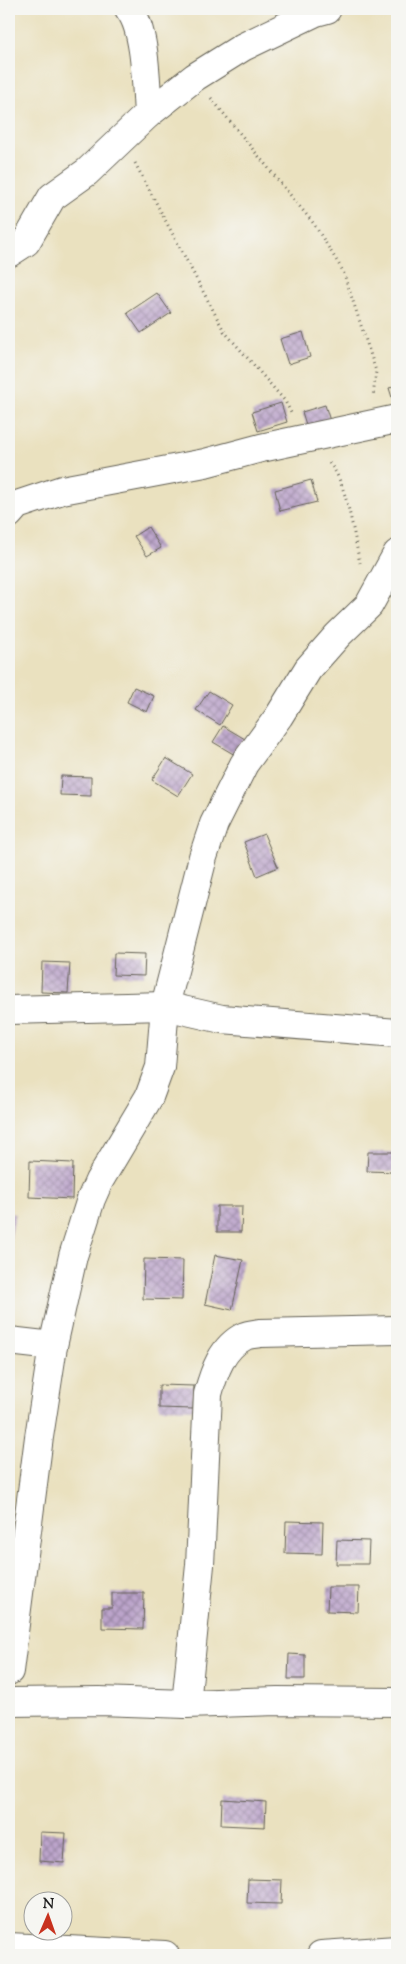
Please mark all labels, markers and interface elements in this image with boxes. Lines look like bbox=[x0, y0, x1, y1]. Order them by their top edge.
north arrow bbox=[22, 1892, 72, 1942]
text: N bbox=[42, 1895, 54, 1915]

